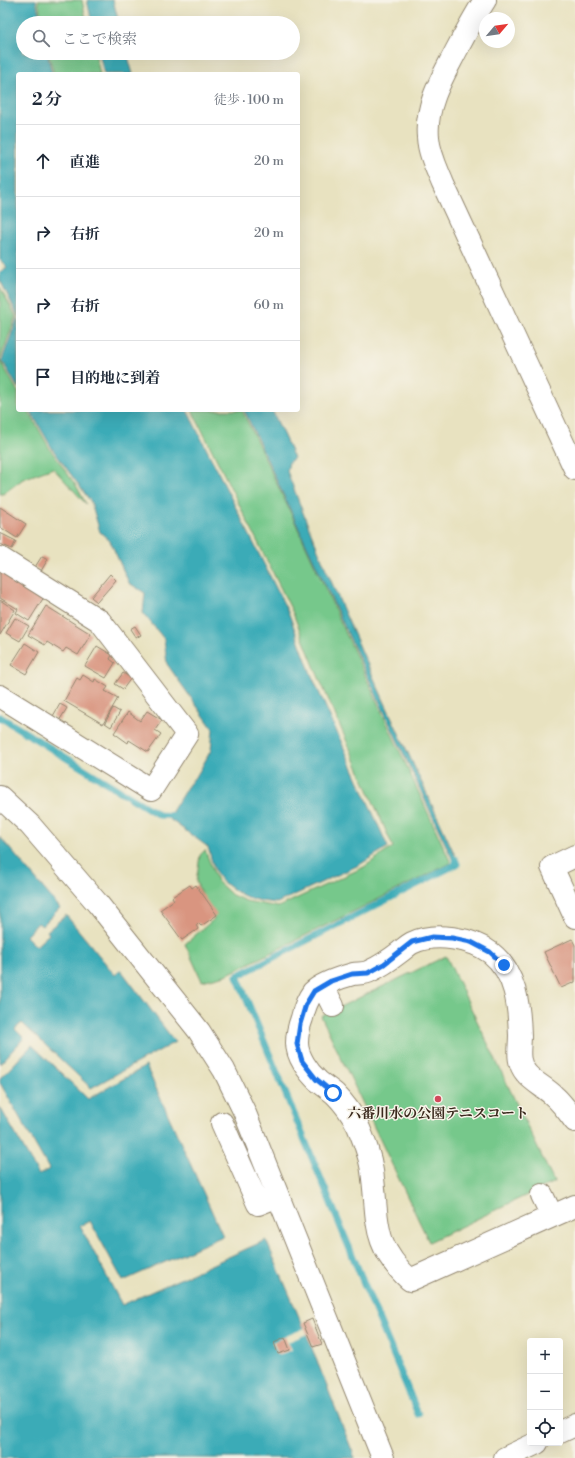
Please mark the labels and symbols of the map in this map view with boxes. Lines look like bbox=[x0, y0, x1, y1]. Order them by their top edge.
north arrow bbox=[479, 12, 515, 48]
route end bbox=[495, 956, 513, 974]
route start bbox=[324, 1084, 342, 1102]
marker: 六番川水の公園テニスコート bbox=[433, 1094, 443, 1104]
place label: 六番川水の公園テニスコート bbox=[347, 1105, 529, 1123]

